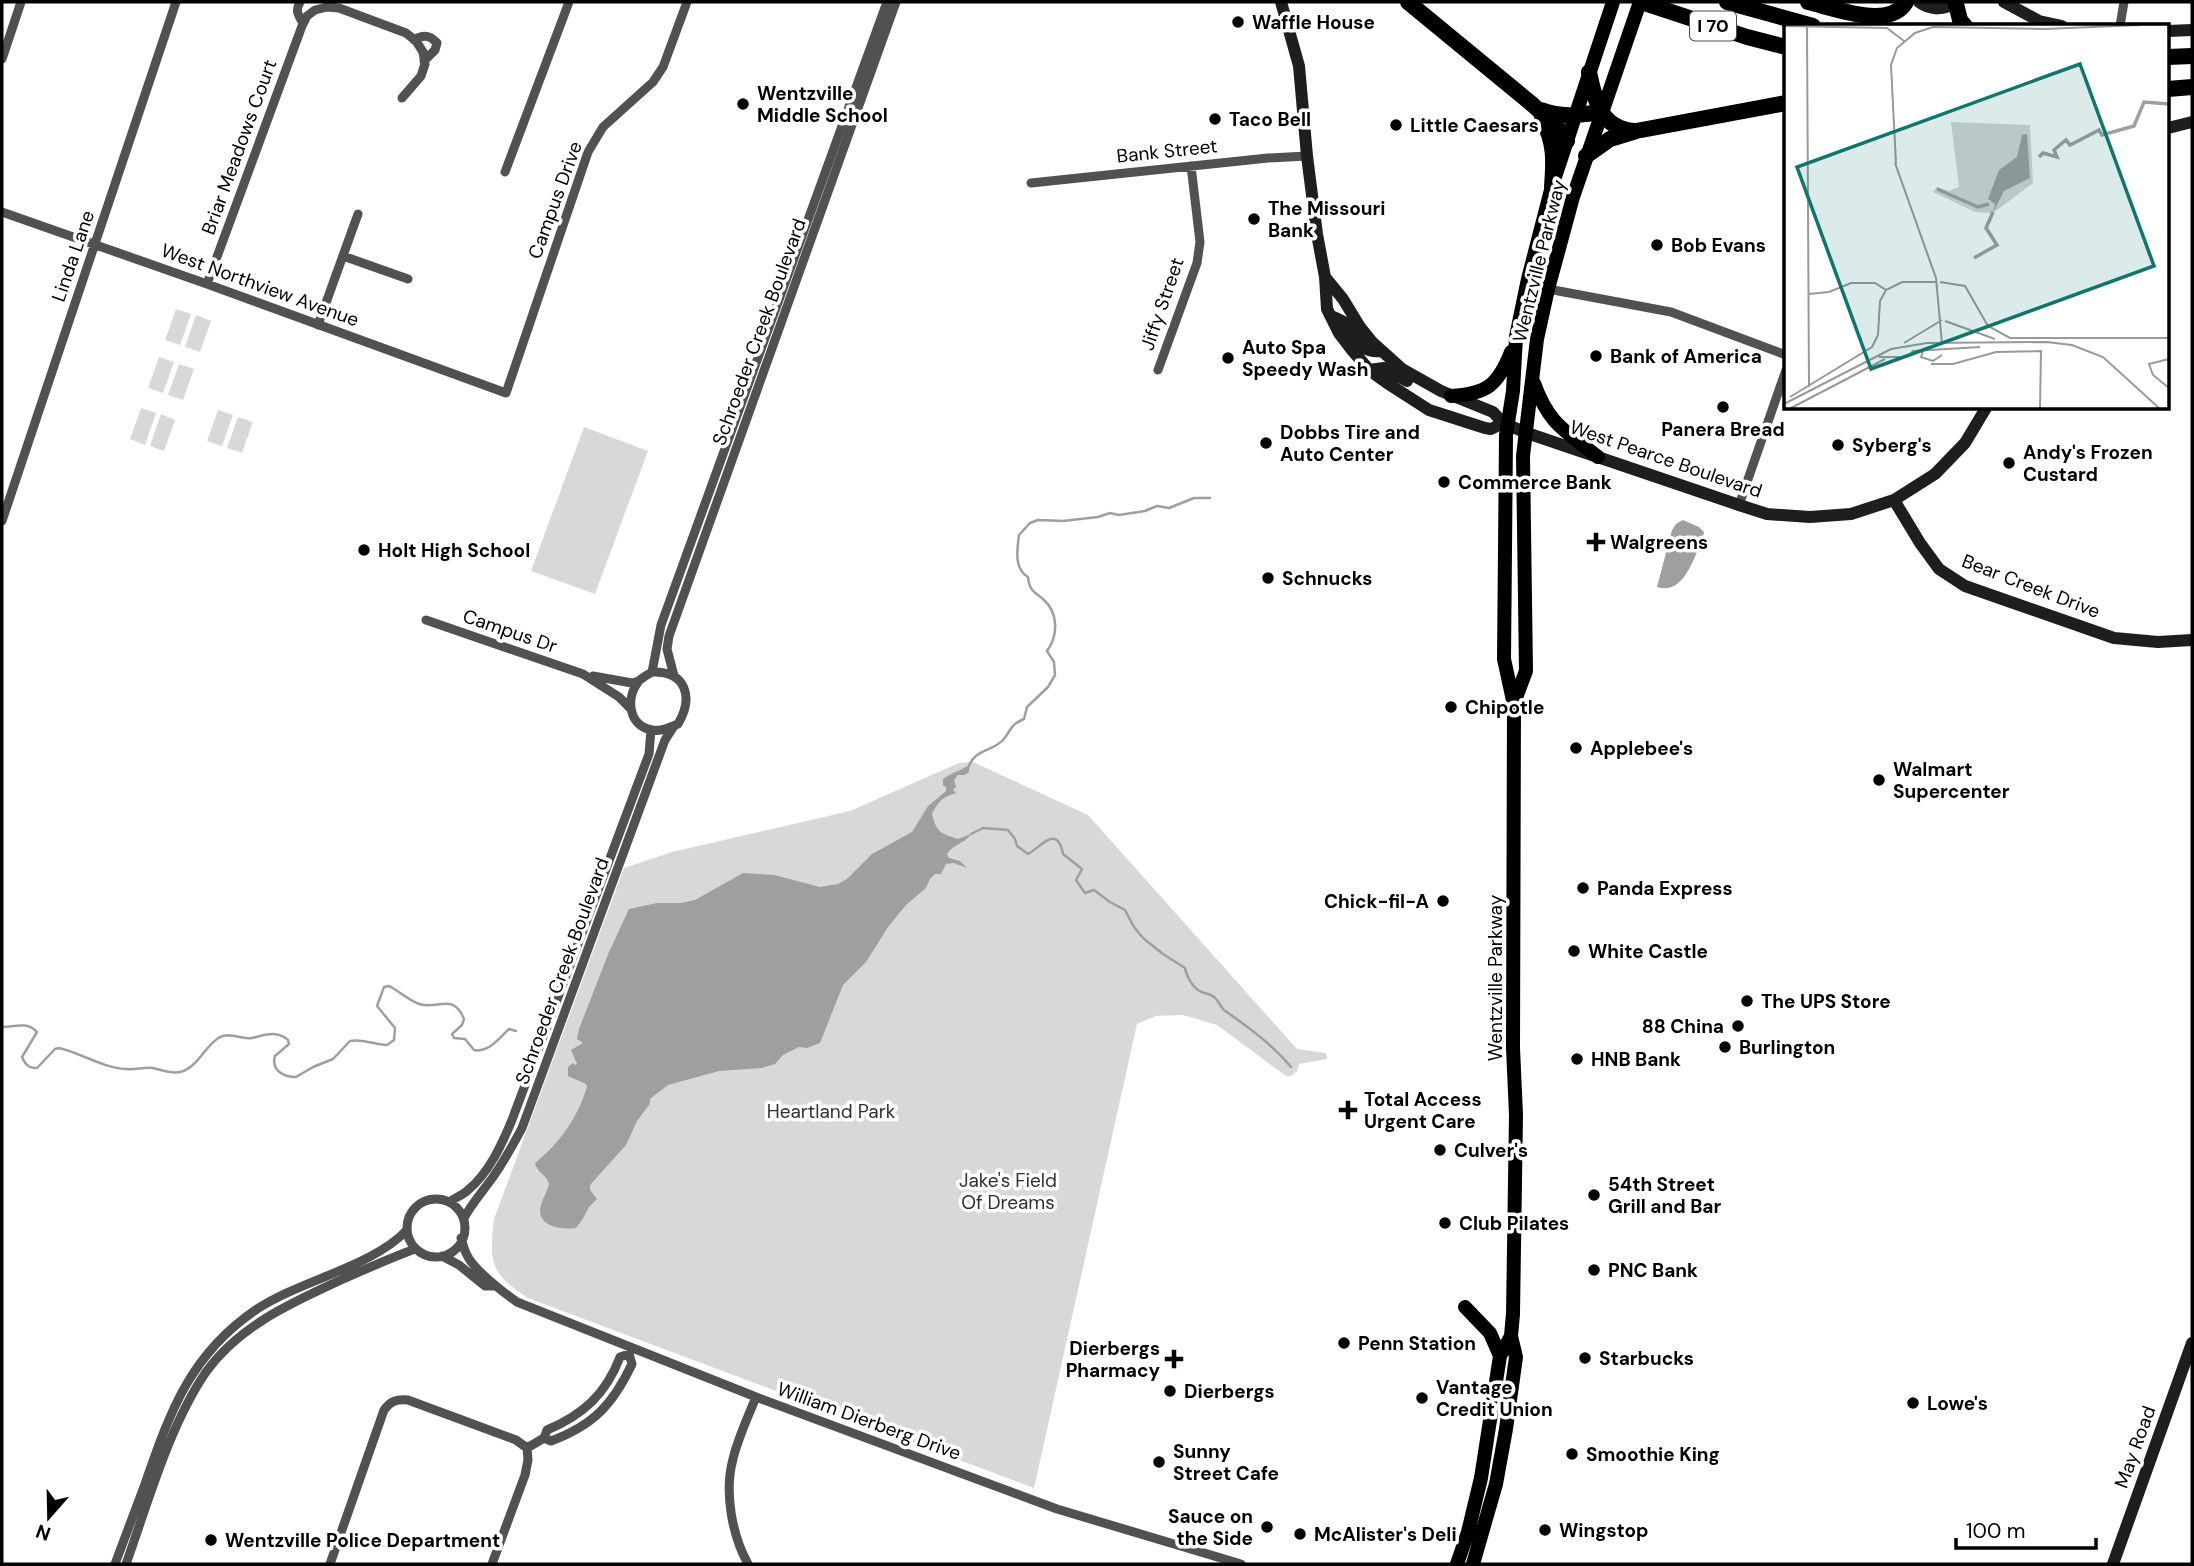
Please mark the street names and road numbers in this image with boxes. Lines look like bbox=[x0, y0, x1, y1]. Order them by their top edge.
road number: I 70 bbox=[1690, 12, 1736, 41]
street label: Briar Meadows Court bbox=[196, 56, 282, 238]
street label: Bank Street bbox=[1115, 133, 1219, 169]
street label: Campus Drive bbox=[522, 138, 588, 262]
street label: Wentzville Parkway bbox=[1507, 177, 1571, 345]
street label: Linda Lane bbox=[46, 207, 100, 305]
street label: Schroeder Creek Boulevard bbox=[706, 215, 812, 449]
street label: West Northview Avenue bbox=[158, 238, 362, 332]
street label: Jiffy Street bbox=[1134, 254, 1190, 354]
street label: West Pearce Boulevard bbox=[1567, 414, 1765, 504]
street label: Bear Creek Drive bbox=[1958, 548, 2104, 624]
street label: Campus Dr bbox=[459, 603, 561, 659]
street label: Schroeder Creek Boulevard bbox=[509, 854, 615, 1088]
street label: Wentzville Parkway bbox=[1483, 894, 1508, 1061]
street label: William Dierberg Drive bbox=[774, 1376, 964, 1466]
street label: May Road bbox=[2109, 1402, 2161, 1492]

